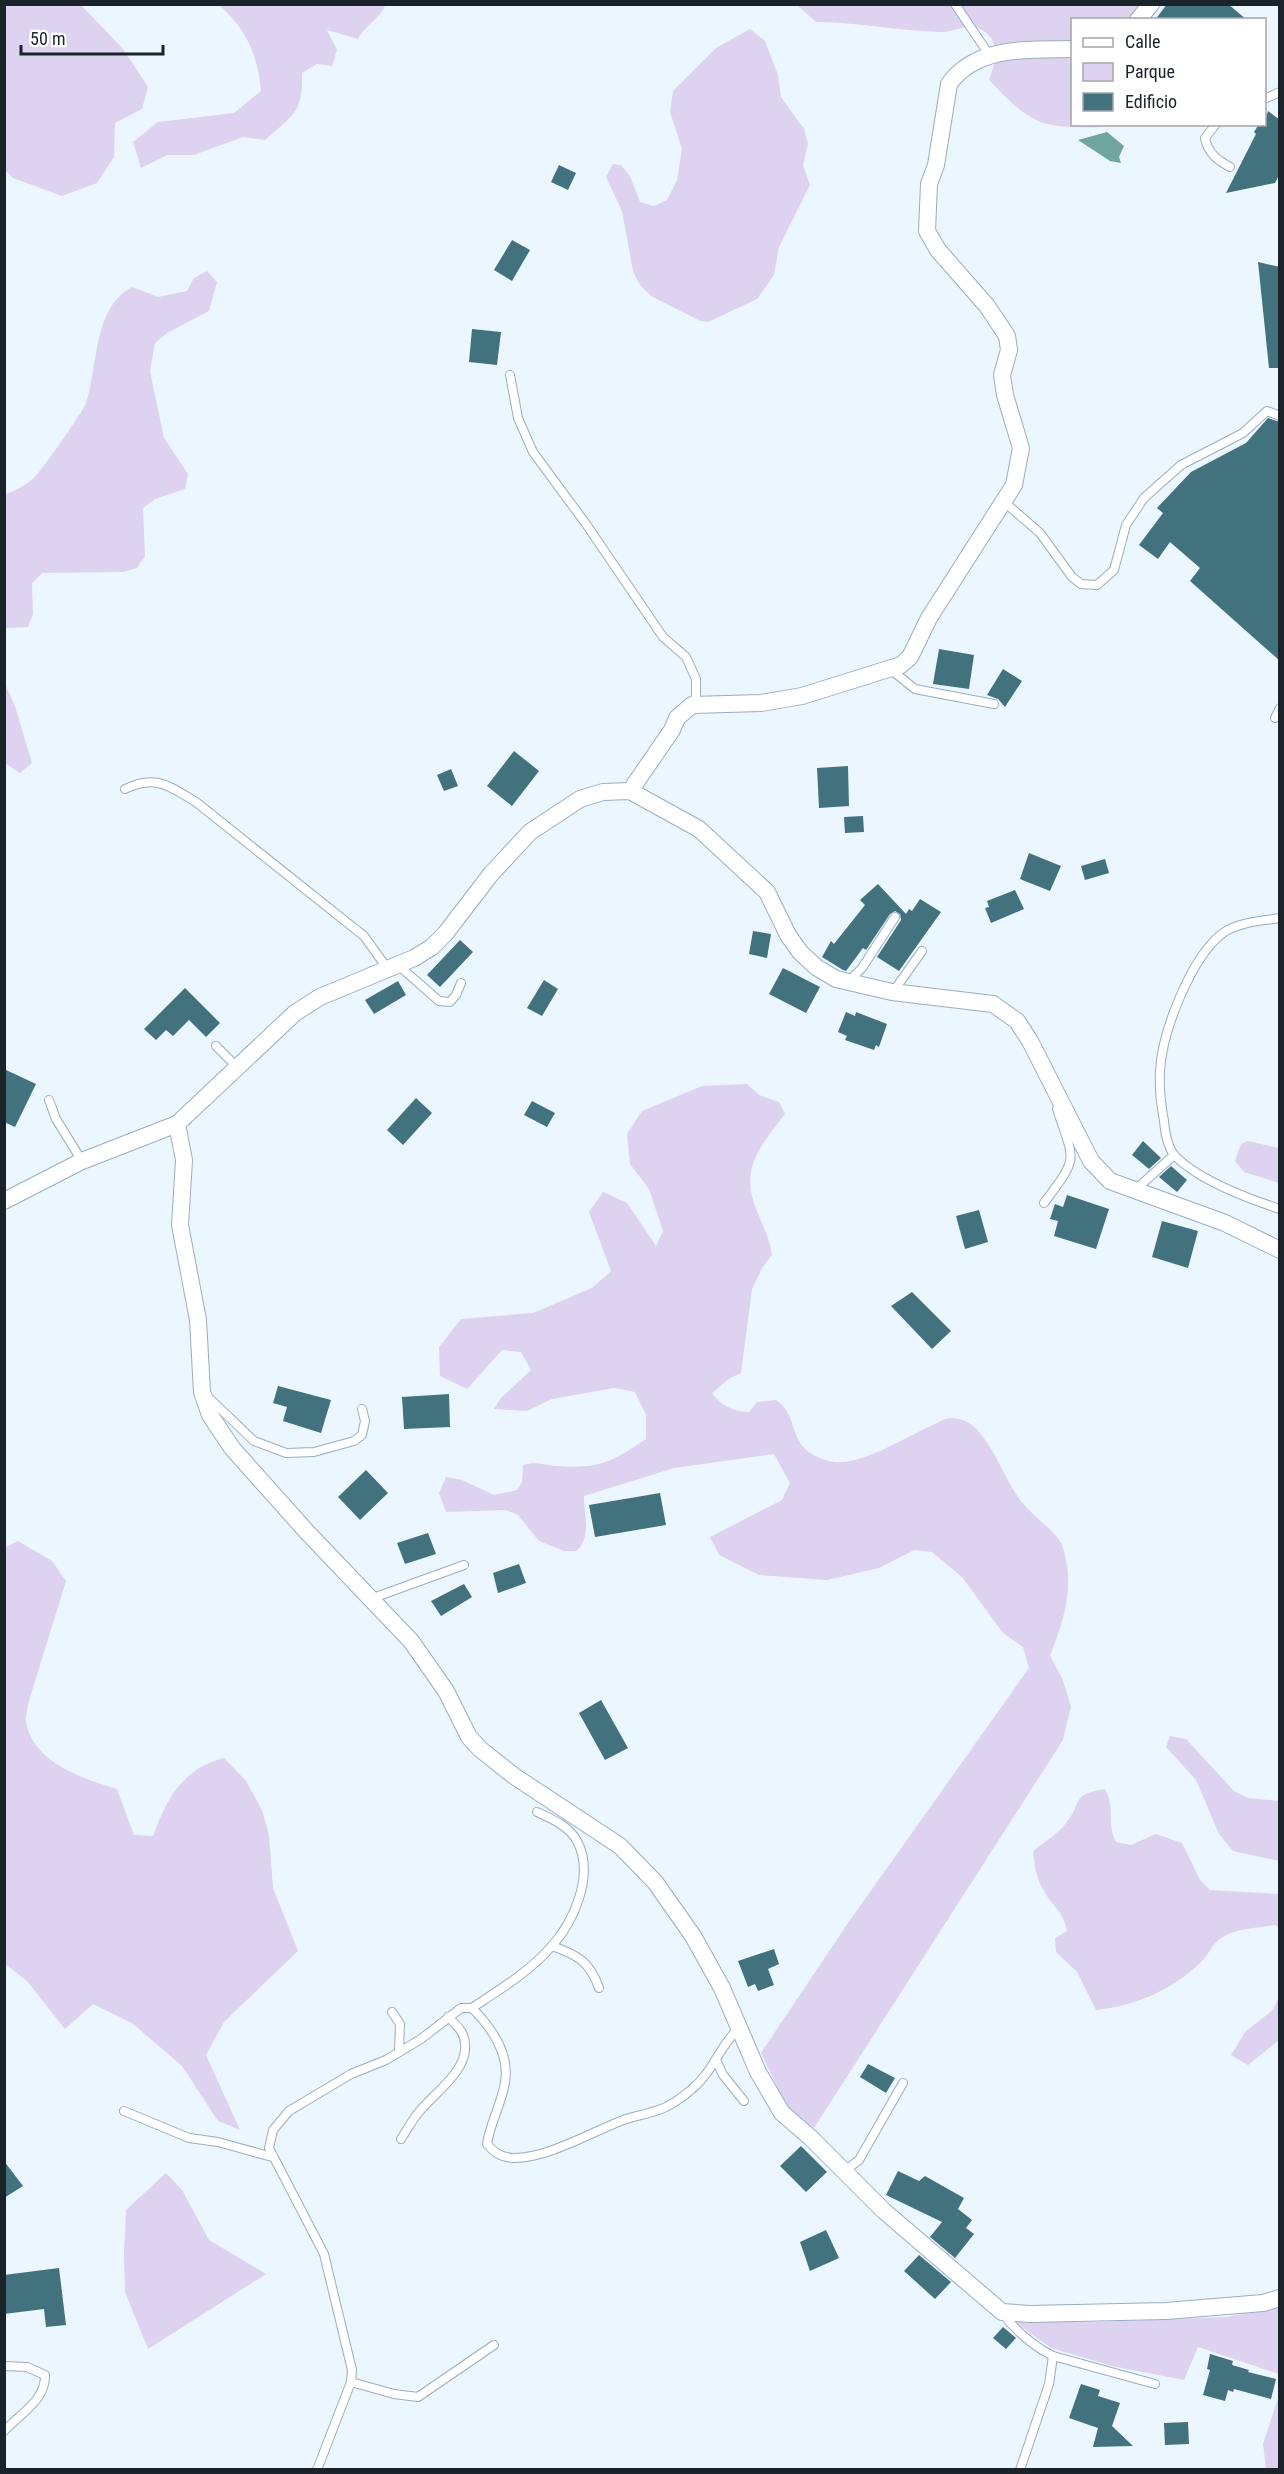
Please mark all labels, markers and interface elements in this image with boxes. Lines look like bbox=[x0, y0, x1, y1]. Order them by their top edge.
scale bar bbox=[21, 18, 164, 56]
legend bbox=[1071, 18, 1266, 126]
text: 50 m bbox=[30, 28, 65, 49]
text: Calle bbox=[1125, 31, 1161, 52]
text: Parque bbox=[1125, 61, 1175, 82]
text: Edificio bbox=[1125, 91, 1177, 112]

